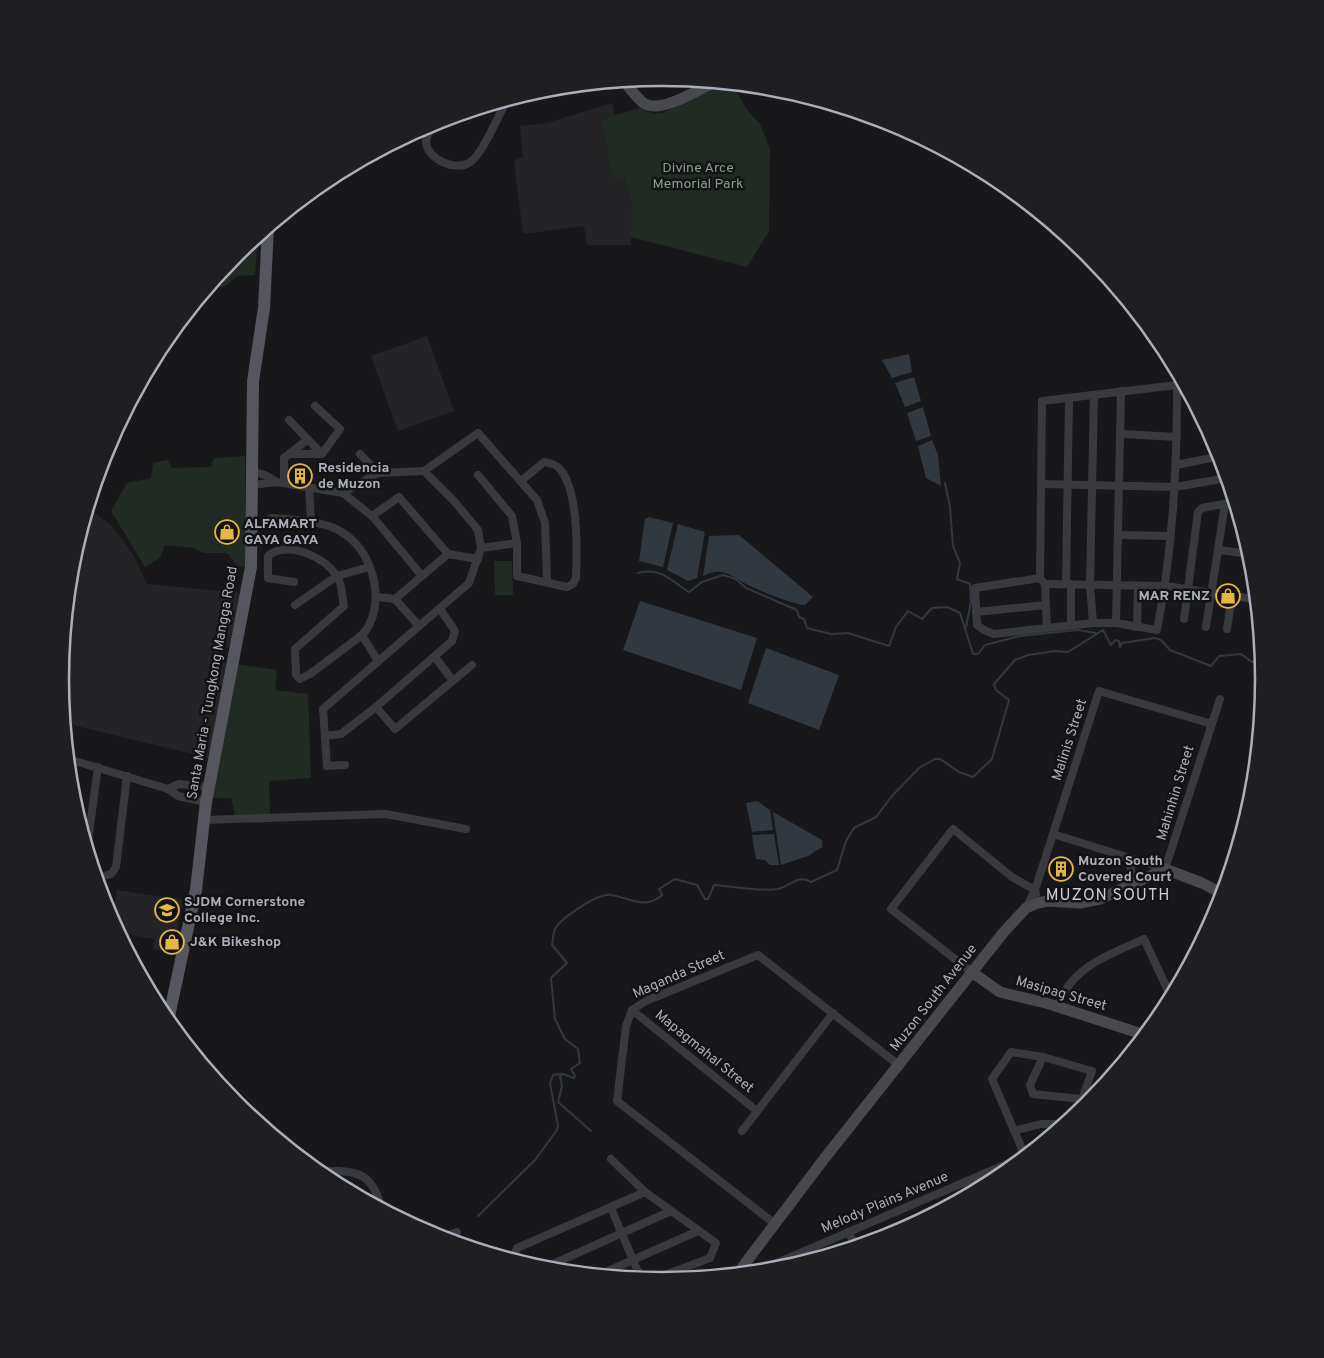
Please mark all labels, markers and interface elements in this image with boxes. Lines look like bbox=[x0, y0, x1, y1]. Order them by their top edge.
park label: Divine Arce Memorial Park bbox=[653, 160, 743, 193]
place label: Residencia de Muzon bbox=[318, 460, 389, 493]
building icon: Residencia de Muzon bbox=[287, 463, 313, 489]
place label: ALFAMART GAYA GAYA bbox=[244, 516, 319, 549]
shop icon: ALFAMART GAYA GAYA bbox=[214, 519, 240, 545]
street label: Santa Maria - Tungkong Mangga Road bbox=[184, 565, 242, 801]
shop icon: MAR RENZ bbox=[1215, 583, 1241, 609]
place label: MAR RENZ bbox=[1138, 588, 1210, 605]
street label: Malinis Street bbox=[1049, 697, 1091, 783]
street label: Mahinhin Street bbox=[1153, 743, 1199, 843]
place label: Muzon South Covered Court bbox=[1078, 853, 1172, 886]
building icon: Muzon South Covered Court bbox=[1048, 856, 1074, 882]
district label: MUZON SOUTH bbox=[1046, 886, 1170, 906]
place label: SJDM Cornerstone College Inc. bbox=[184, 894, 305, 927]
school or university icon: SJDM Cornerstone College Inc. bbox=[154, 897, 180, 923]
shop icon: J&K Bikeshop bbox=[159, 929, 185, 955]
place label: J&K Bikeshop bbox=[190, 934, 281, 951]
street label: Muzon South Avenue bbox=[887, 941, 981, 1055]
street label: Maganda Street bbox=[630, 947, 728, 1003]
street label: Masipag Street bbox=[1014, 973, 1108, 1015]
street label: Mapagmahal Street bbox=[651, 1007, 757, 1097]
street label: Melody Plains Avenue bbox=[819, 1169, 951, 1237]

